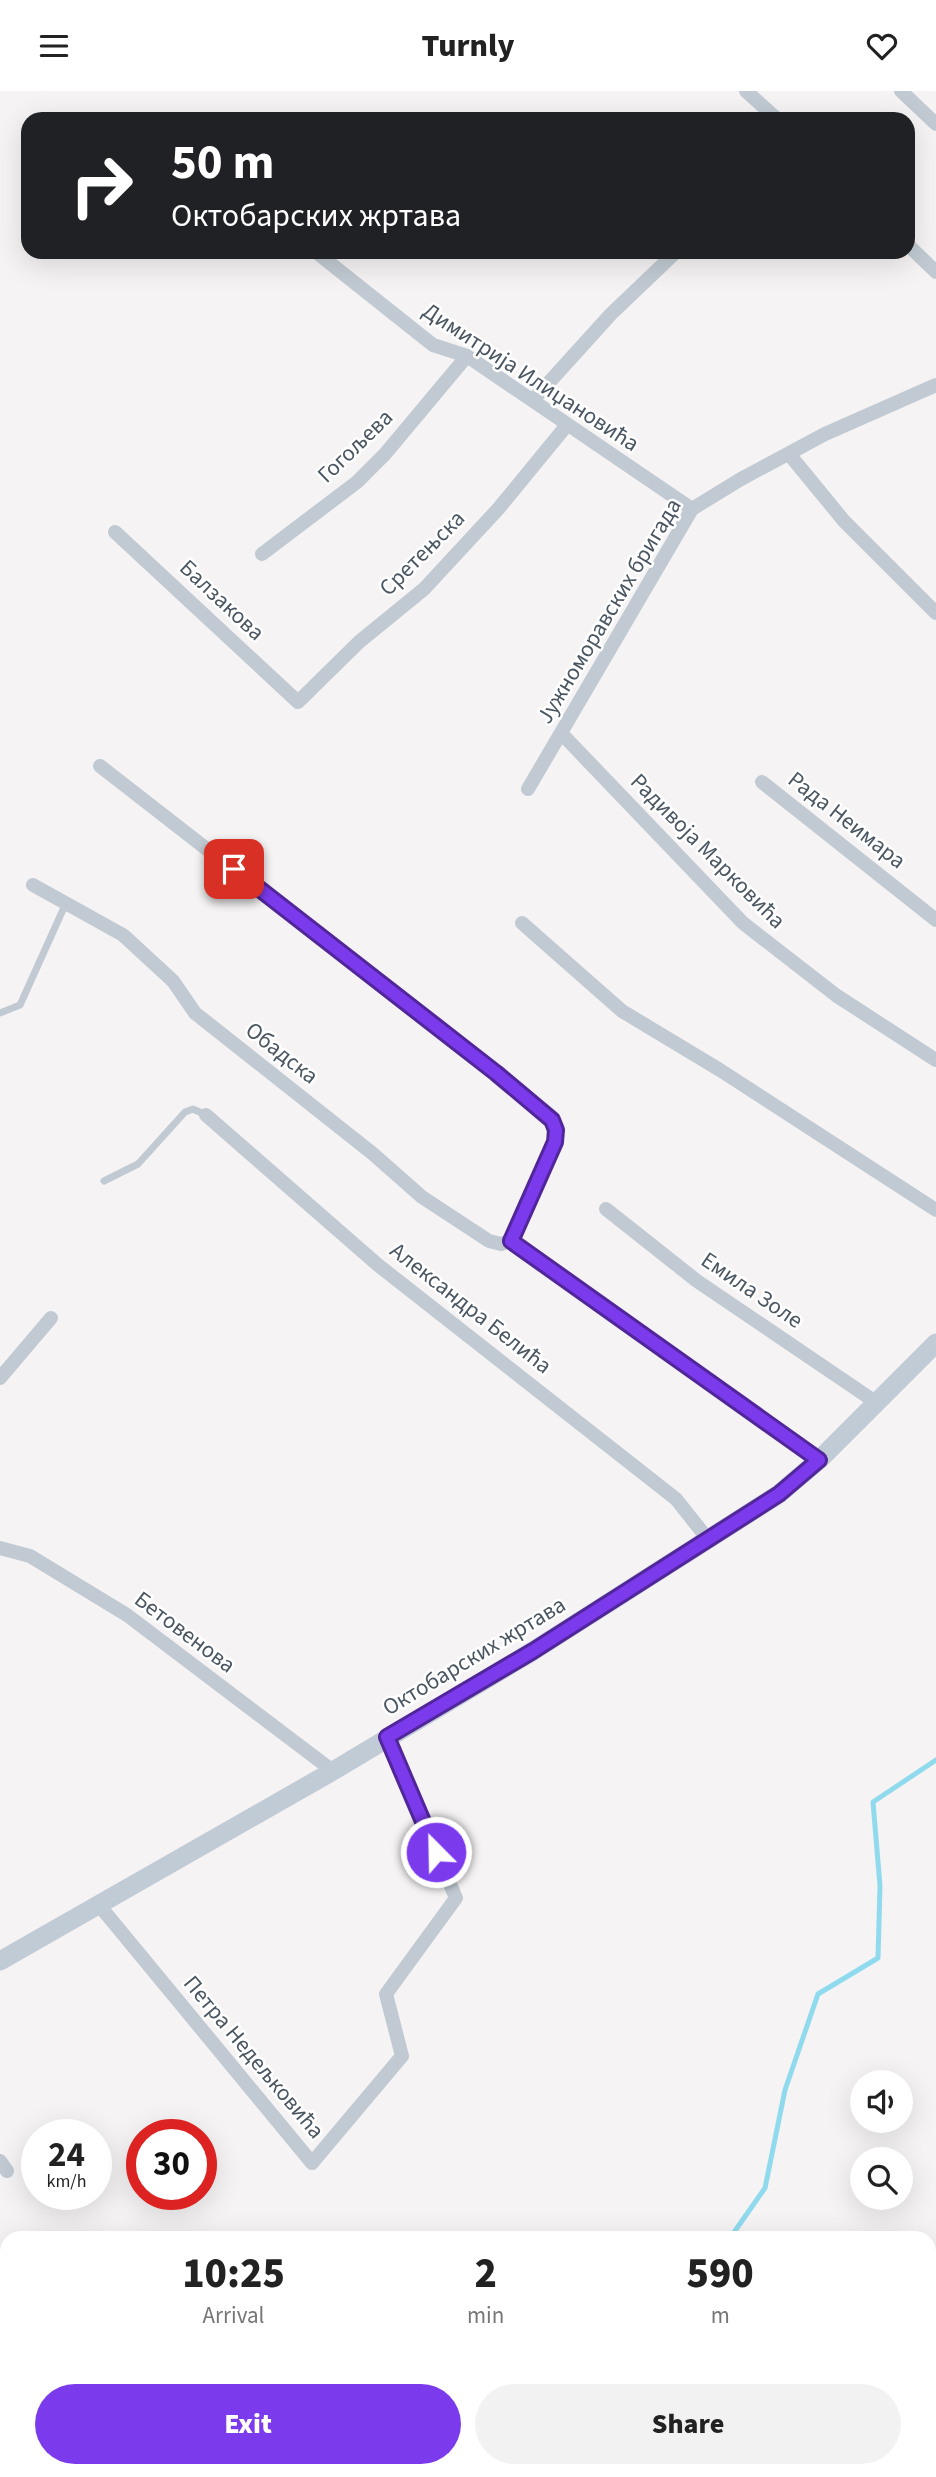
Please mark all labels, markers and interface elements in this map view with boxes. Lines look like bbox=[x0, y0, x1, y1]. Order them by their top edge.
text: Turnly bbox=[422, 23, 514, 69]
icon: menu bbox=[35, 27, 73, 65]
icon: heart bbox=[863, 27, 901, 65]
text: 50 m bbox=[171, 128, 275, 198]
icon: right bbox=[56, 140, 147, 231]
text: Октобарских жртава bbox=[171, 193, 461, 239]
street label: Димитрија Илиџановића bbox=[416, 294, 646, 460]
street label: Гогољева bbox=[310, 401, 400, 491]
street label: Јужноморавских бригада bbox=[528, 492, 690, 730]
street label: Сретењска bbox=[372, 503, 472, 603]
street label: Балзакова bbox=[172, 552, 272, 648]
street label: Рада Неимара bbox=[781, 763, 913, 877]
street label: Радивоја Марковића bbox=[623, 766, 793, 936]
pin bbox=[204, 839, 264, 899]
icon: arrive bbox=[215, 850, 253, 888]
street label: Обадска bbox=[238, 1014, 326, 1092]
street label: Александра Белића bbox=[383, 1234, 559, 1382]
street label: Емила Золе bbox=[694, 1244, 810, 1336]
street label: Бетовенова bbox=[128, 1583, 242, 1681]
street label: Октобарских жртава bbox=[376, 1588, 572, 1724]
position arrow bbox=[399, 1815, 473, 1889]
street label: Петра Недељковића bbox=[176, 1968, 332, 2146]
map controls bbox=[850, 2070, 913, 2210]
button: sound bbox=[850, 2070, 913, 2133]
speed limit sign: 30 bbox=[126, 2119, 217, 2210]
text: 24 bbox=[48, 2130, 85, 2180]
button: search bbox=[850, 2147, 913, 2210]
text: km/h bbox=[47, 2169, 86, 2194]
text: 10:25 bbox=[182, 2244, 285, 2304]
text: 2 bbox=[474, 2244, 497, 2304]
text: 590 bbox=[687, 2244, 754, 2304]
text: Arrival bbox=[203, 2299, 264, 2332]
text: min bbox=[467, 2299, 504, 2332]
text: m bbox=[711, 2299, 730, 2332]
button: Exit bbox=[35, 2384, 461, 2464]
button: Share bbox=[475, 2384, 901, 2464]

